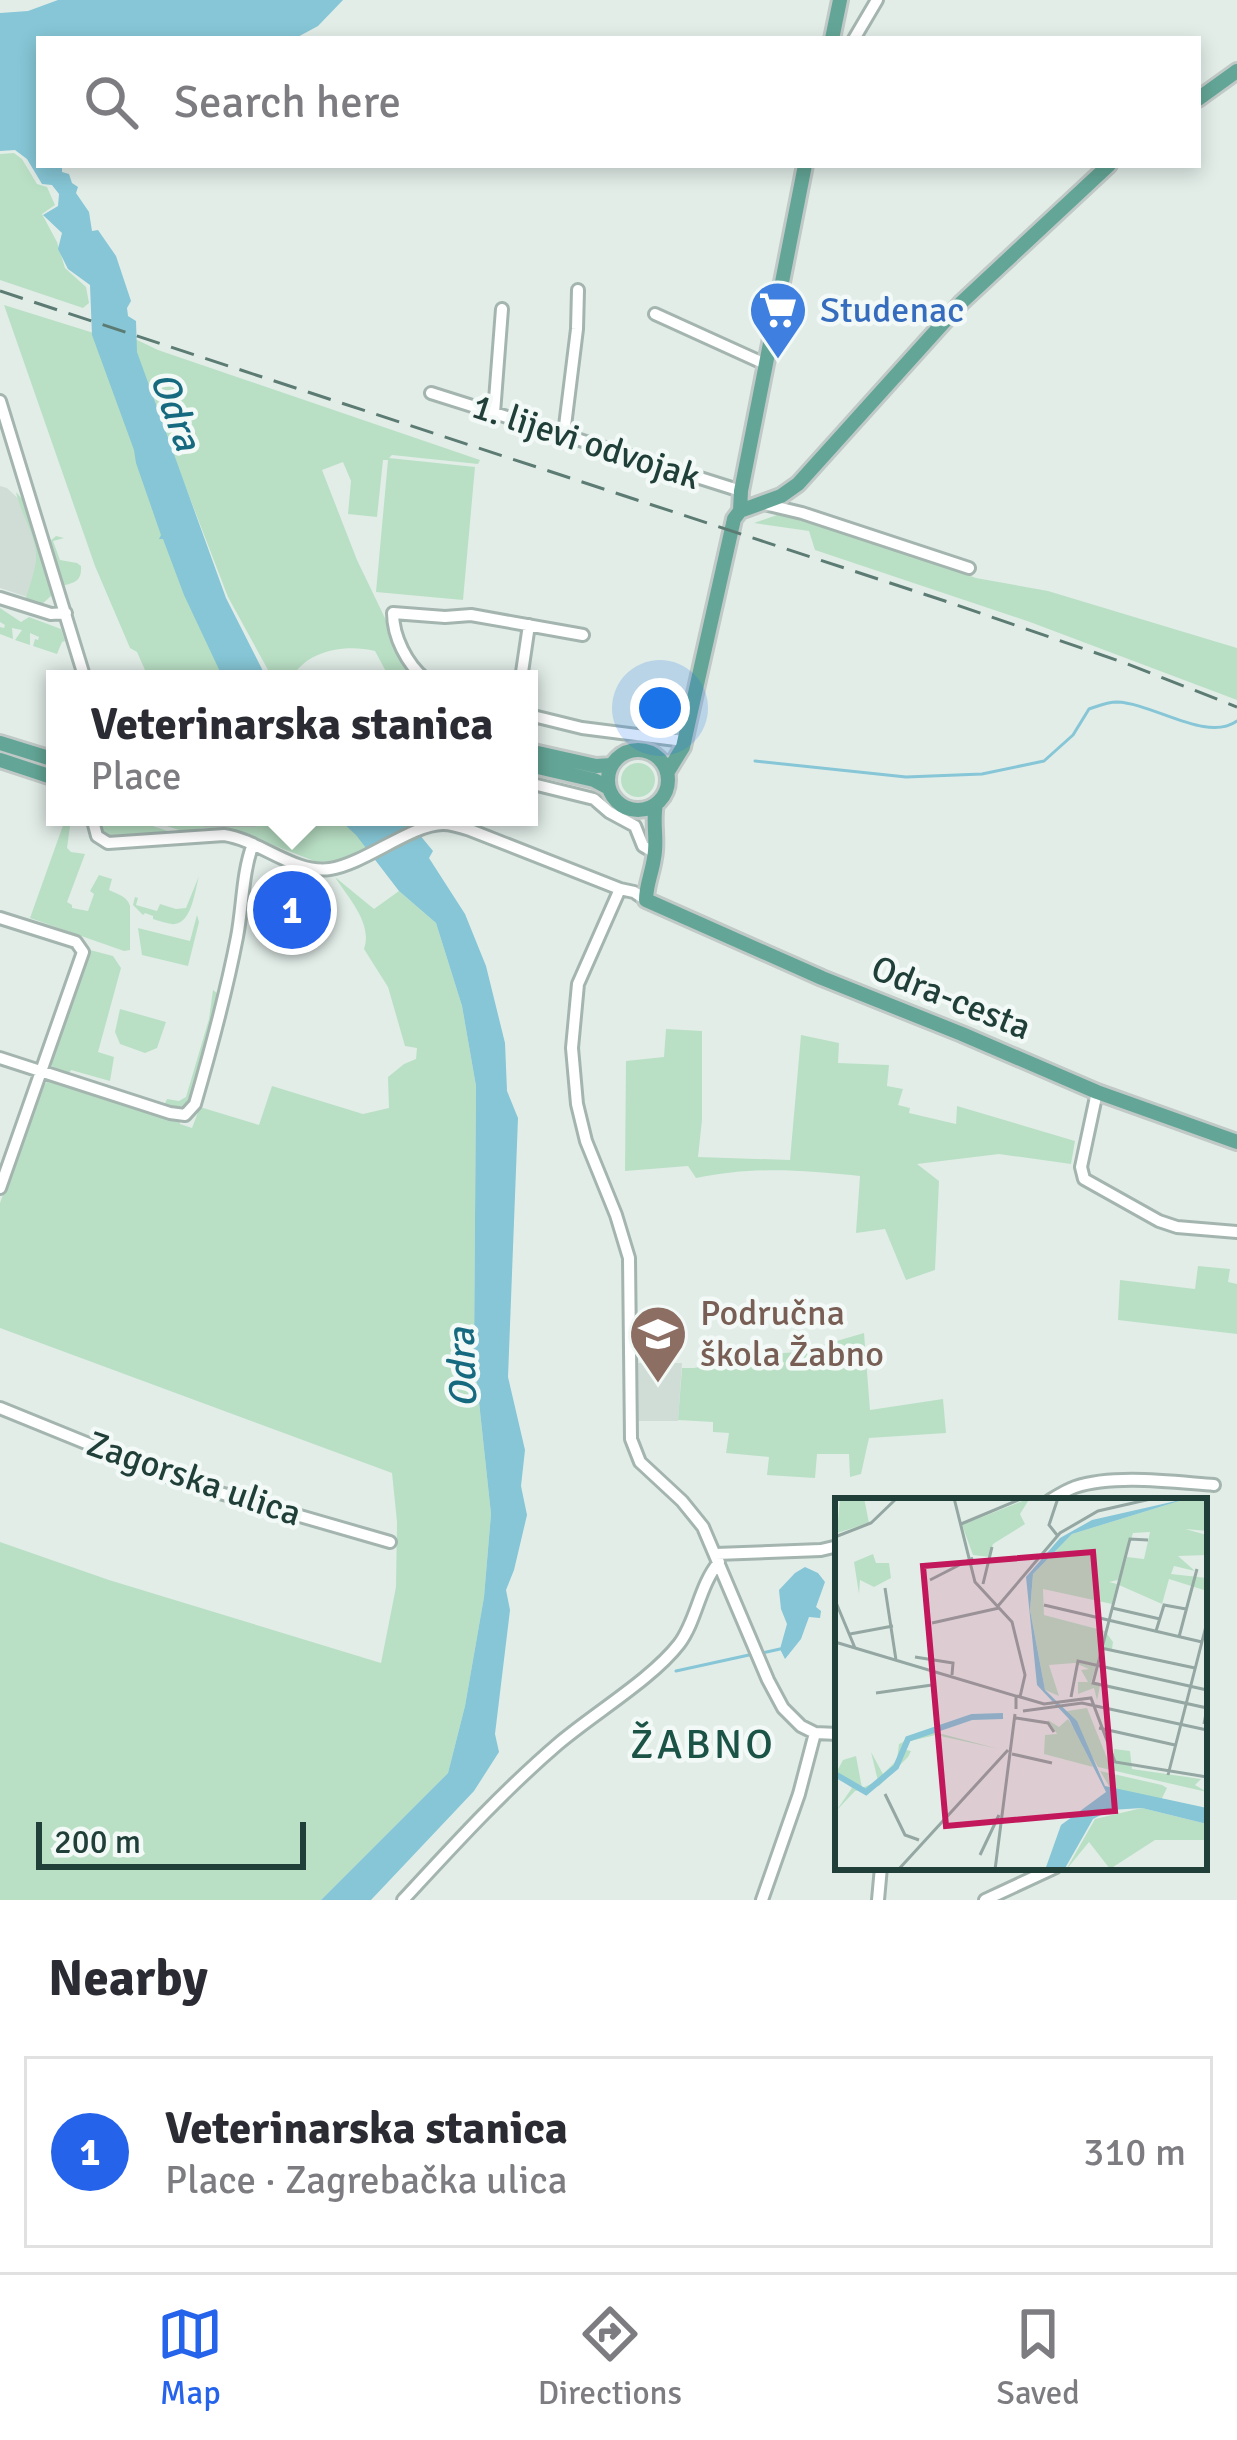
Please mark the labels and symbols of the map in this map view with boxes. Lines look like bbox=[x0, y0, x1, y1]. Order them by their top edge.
supermarket icon: Studenac bbox=[747, 279, 809, 361]
place label: Studenac bbox=[820, 288, 964, 333]
water label: Odra bbox=[140, 365, 213, 458]
street label: 1. lijevi odvojak bbox=[466, 384, 706, 500]
your location bbox=[630, 678, 690, 738]
pin: 1 bbox=[253, 865, 331, 955]
street label: Odra-cesta bbox=[865, 946, 1037, 1050]
place label: Područna škola Žabno bbox=[700, 1291, 884, 1377]
school or university icon: Područna škola Žabno bbox=[627, 1303, 689, 1385]
water label: Odra bbox=[437, 1326, 487, 1409]
street label: Zagorska ulica bbox=[81, 1421, 307, 1537]
inset map bbox=[835, 1498, 1207, 1870]
district label: ŽABNO bbox=[630, 1719, 776, 1770]
scale bar bbox=[36, 1816, 306, 1869]

